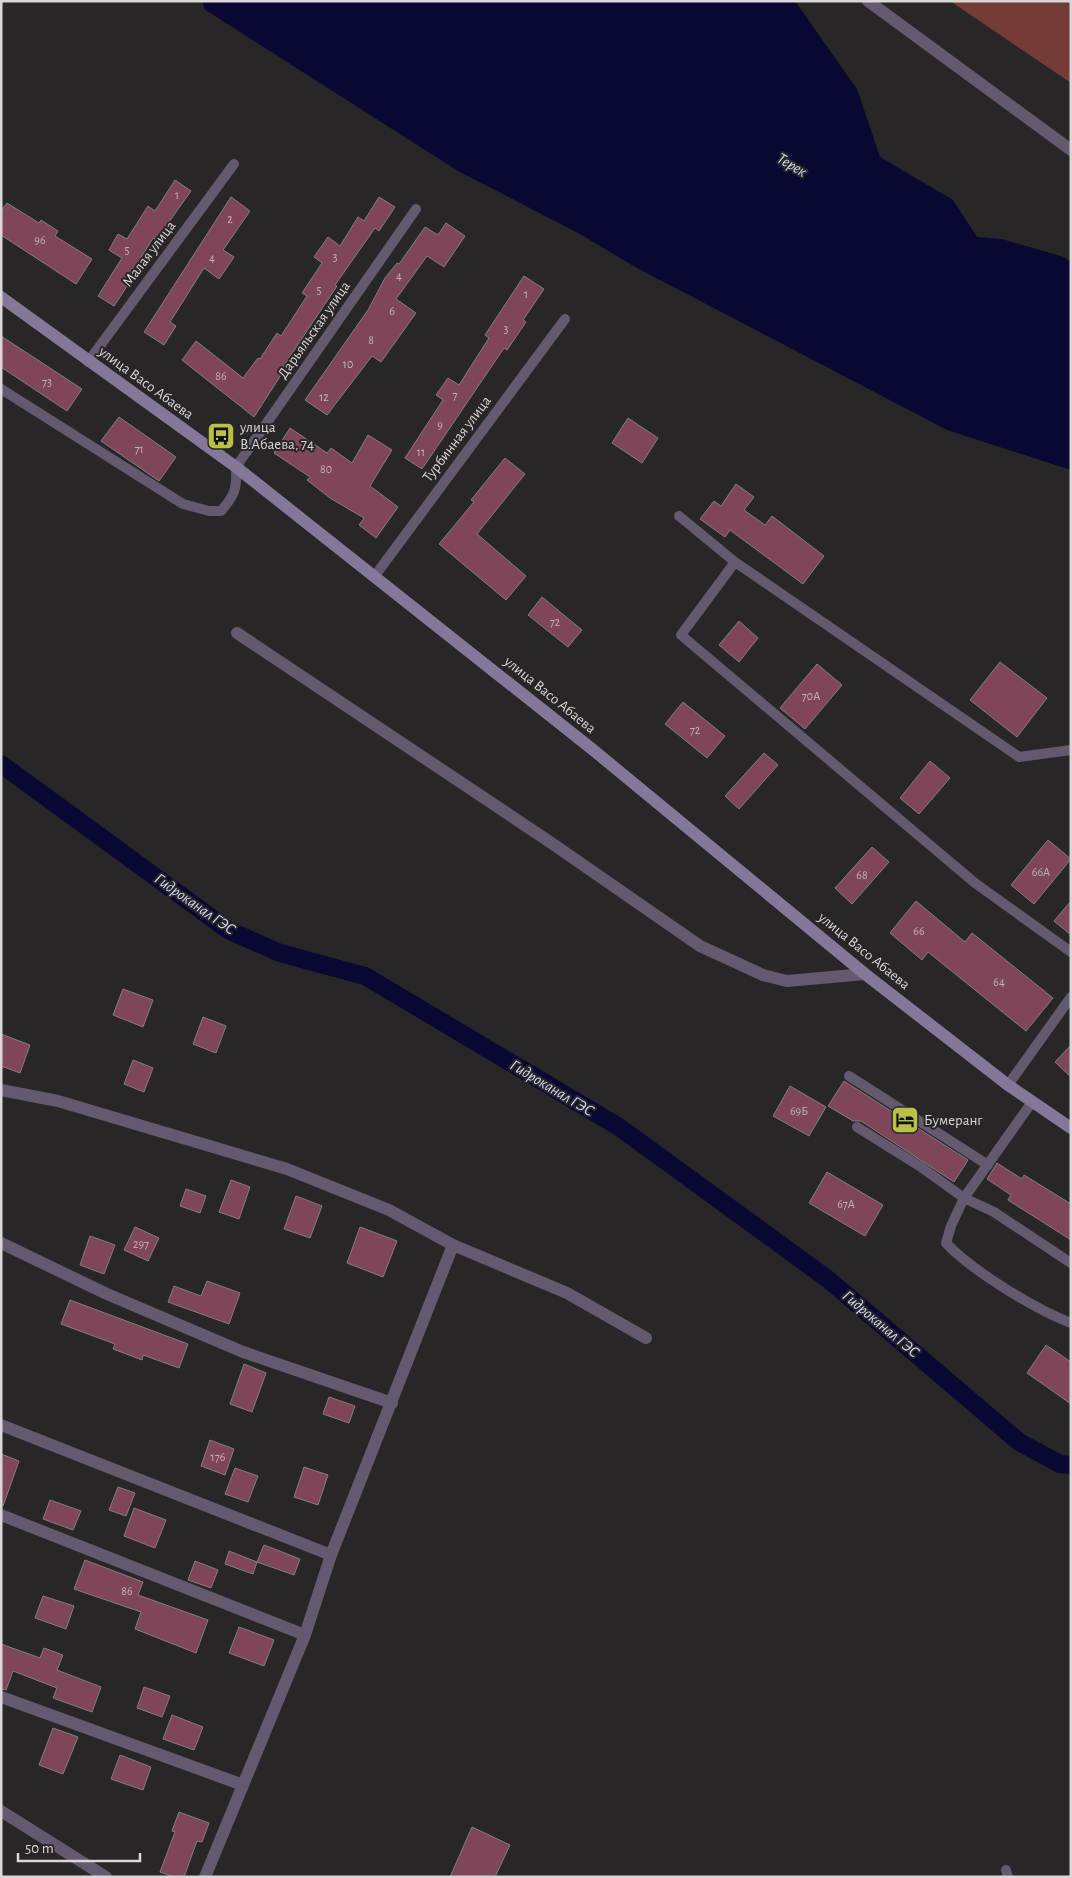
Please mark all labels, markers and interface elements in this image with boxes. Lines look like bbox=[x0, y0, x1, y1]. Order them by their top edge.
water label: Терек bbox=[774, 150, 810, 181]
house number: 1 bbox=[175, 189, 179, 201]
house number: 2 bbox=[227, 213, 233, 225]
street label: Малая улица bbox=[120, 218, 179, 290]
house number: 96 bbox=[34, 234, 46, 246]
house number: 5 bbox=[124, 244, 130, 256]
house number: 3 bbox=[333, 251, 338, 263]
house number: 4 bbox=[209, 252, 215, 264]
house number: 4 bbox=[396, 270, 402, 282]
street label: Дарьяльская улица bbox=[275, 279, 353, 381]
house number: 5 bbox=[316, 284, 322, 296]
house number: 1 bbox=[524, 288, 528, 300]
house number: 6 bbox=[389, 305, 395, 317]
house number: 3 bbox=[504, 323, 509, 335]
house number: 8 bbox=[368, 334, 374, 346]
street label: улица Васо Абаева bbox=[95, 343, 196, 422]
house number: 10 bbox=[343, 358, 353, 370]
house number: 86 bbox=[215, 370, 227, 382]
house number: 73 bbox=[42, 376, 52, 388]
house number: 7 bbox=[452, 389, 458, 401]
house number: 12 bbox=[319, 391, 329, 403]
street label: Турбинная улица bbox=[420, 393, 494, 485]
house number: 9 bbox=[437, 419, 443, 431]
place label: улица В.Абаева, 74 bbox=[239, 420, 314, 452]
bus stop icon: улица В.Абаева, 74 bbox=[206, 421, 236, 451]
house number: 71 bbox=[134, 443, 144, 455]
house number: 11 bbox=[417, 446, 425, 458]
house number: 80 bbox=[320, 463, 332, 475]
house number: 72 bbox=[550, 616, 561, 628]
street label: улица Васо Абаева bbox=[501, 653, 599, 736]
house number: 70А bbox=[802, 690, 820, 702]
house number: 72 bbox=[690, 724, 701, 736]
house number: 66А bbox=[1032, 866, 1050, 878]
house number: 68 bbox=[856, 869, 868, 881]
water label: Гидроканал ГЭС bbox=[151, 870, 239, 939]
street label: улица Васо Абаева bbox=[815, 909, 913, 992]
house number: 66 bbox=[913, 925, 925, 937]
house number: 64 bbox=[993, 976, 1005, 988]
water label: Гидроканал ГЭС bbox=[507, 1057, 597, 1120]
house number: 69Б bbox=[790, 1105, 808, 1117]
hotel icon: Бумеранг bbox=[890, 1105, 920, 1135]
place label: Бумеранг bbox=[924, 1113, 983, 1128]
house number: 67А bbox=[837, 1198, 855, 1210]
house number: 297 bbox=[133, 1238, 149, 1250]
water label: Гидроканал ГЭС bbox=[839, 1287, 923, 1362]
house number: 176 bbox=[211, 1451, 226, 1463]
house number: 86 bbox=[121, 1585, 133, 1597]
scale bar bbox=[18, 1830, 140, 1862]
text: 50 m bbox=[25, 1841, 54, 1856]

